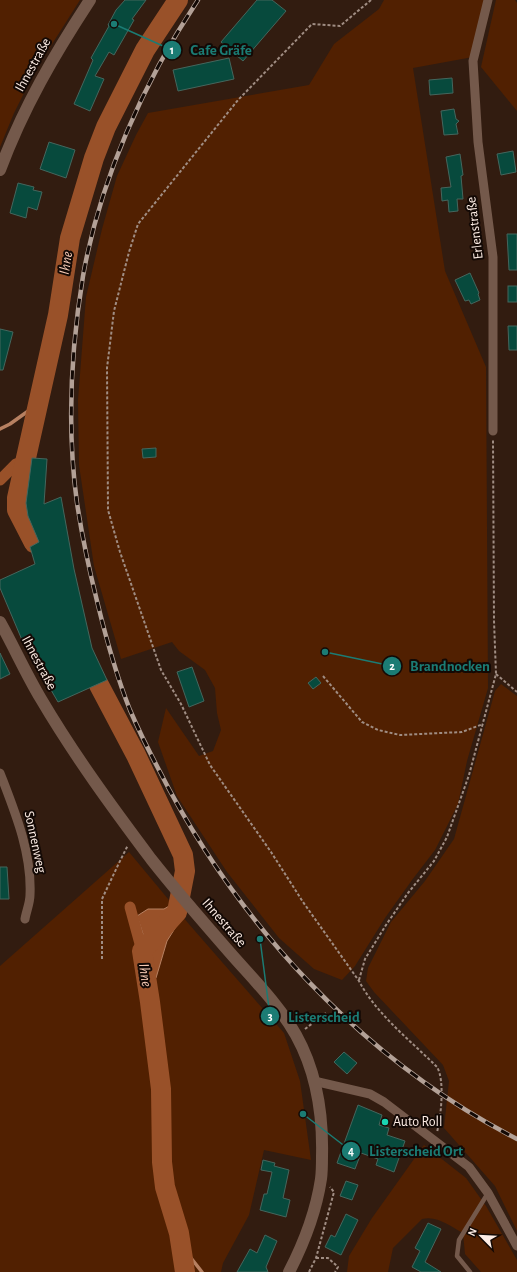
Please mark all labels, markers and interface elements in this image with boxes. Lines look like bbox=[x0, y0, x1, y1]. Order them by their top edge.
street label: Ihnestraße bbox=[13, 36, 53, 94]
callout: Cafe Gräfe bbox=[162, 37, 260, 64]
text: Cafe Gräfe bbox=[190, 43, 252, 58]
text: 1 bbox=[170, 44, 174, 56]
street label: Erlenstraße bbox=[464, 196, 486, 260]
water label: Ihne bbox=[57, 250, 75, 276]
street label: Ihnestraße bbox=[19, 634, 59, 692]
callout: Brandnocken bbox=[382, 652, 498, 679]
text: Brandnocken bbox=[410, 659, 490, 674]
text: 2 bbox=[389, 660, 395, 672]
street label: Sonnenweg bbox=[22, 810, 48, 875]
street label: Ihnestraße bbox=[199, 896, 249, 950]
water label: Ihne bbox=[136, 962, 154, 988]
callout: Listerscheid bbox=[260, 1003, 368, 1030]
text: 3 bbox=[267, 1010, 273, 1022]
text: Listerscheid bbox=[288, 1010, 360, 1025]
place label: Auto Roll bbox=[393, 1115, 442, 1129]
marker: Auto Roll bbox=[380, 1117, 390, 1127]
callout: Listerscheid Ort bbox=[341, 1138, 471, 1165]
text: Listerscheid Ort bbox=[369, 1144, 463, 1159]
text: 4 bbox=[348, 1145, 354, 1157]
north arrow bbox=[461, 1216, 501, 1256]
text: N bbox=[466, 1226, 479, 1238]

